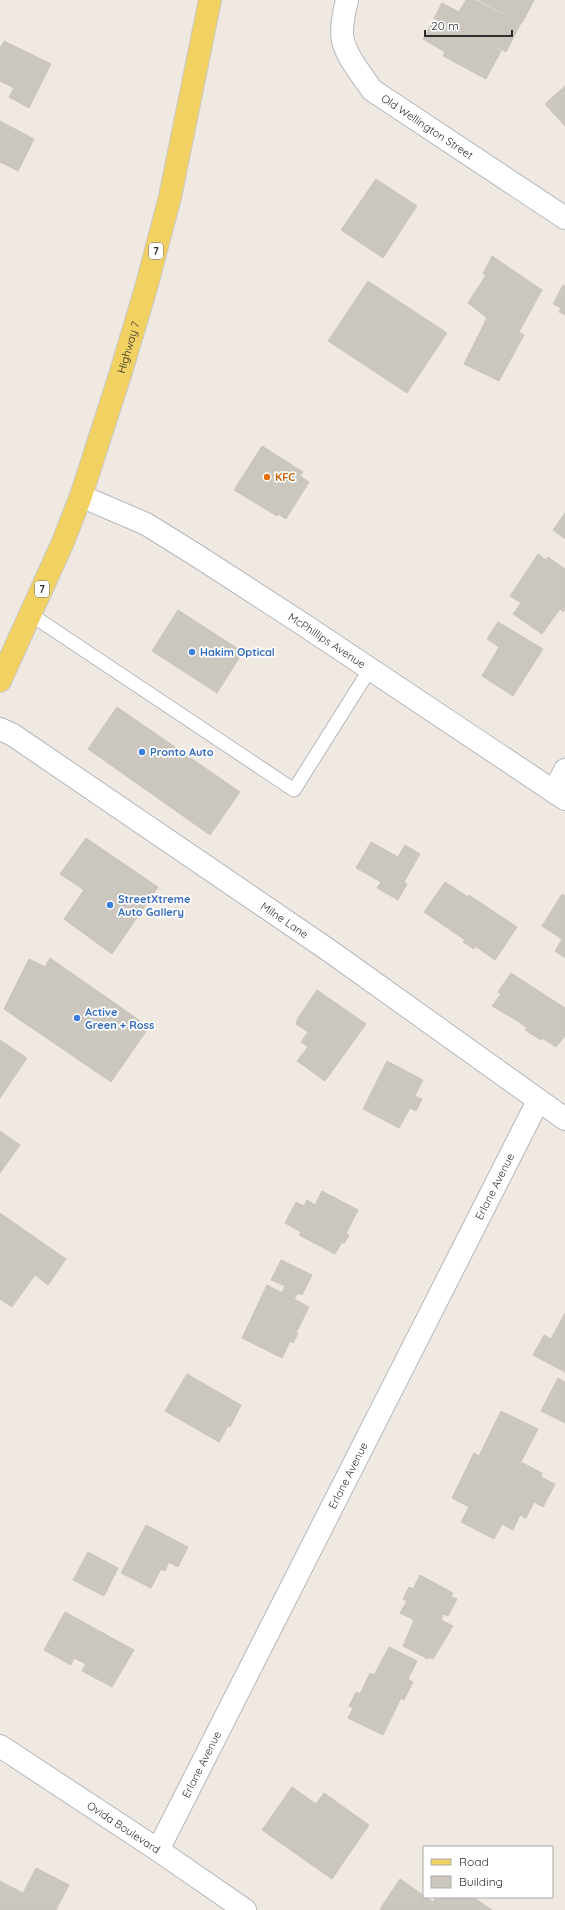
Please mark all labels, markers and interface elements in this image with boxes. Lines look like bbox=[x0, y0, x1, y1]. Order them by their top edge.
scale bar bbox=[425, 12, 512, 38]
text: 20 m bbox=[431, 18, 459, 33]
street label: Old Wellington Street bbox=[378, 91, 476, 162]
road number: 7 bbox=[149, 243, 163, 259]
street label: Highway 7 bbox=[114, 319, 143, 375]
place label: KFC bbox=[275, 470, 295, 484]
marker: KFC bbox=[262, 472, 272, 482]
road number: 7 bbox=[35, 581, 49, 597]
street label: McPhillips Avenue bbox=[286, 610, 368, 671]
place label: Hakim Optical bbox=[200, 645, 275, 659]
marker: Hakim Optical bbox=[187, 647, 197, 657]
place label: Pronto Auto bbox=[150, 745, 214, 759]
marker: Pronto Auto bbox=[137, 747, 147, 757]
place label: StreetXtreme Auto Gallery bbox=[118, 892, 191, 919]
street label: Milne Lane bbox=[258, 899, 311, 941]
marker: StreetXtreme Auto Gallery bbox=[105, 900, 115, 910]
place label: Active Green + Ross bbox=[85, 1005, 154, 1032]
marker: Active Green + Ross bbox=[72, 1013, 82, 1023]
street label: Erlane Avenue bbox=[472, 1151, 517, 1222]
street label: Erlane Avenue bbox=[325, 1440, 371, 1511]
street label: Erlane Avenue bbox=[179, 1729, 224, 1800]
street label: Ovida Boulevard bbox=[84, 1798, 163, 1857]
legend bbox=[423, 1846, 553, 1898]
text: Road bbox=[459, 1854, 489, 1869]
text: Building bbox=[459, 1874, 503, 1889]

